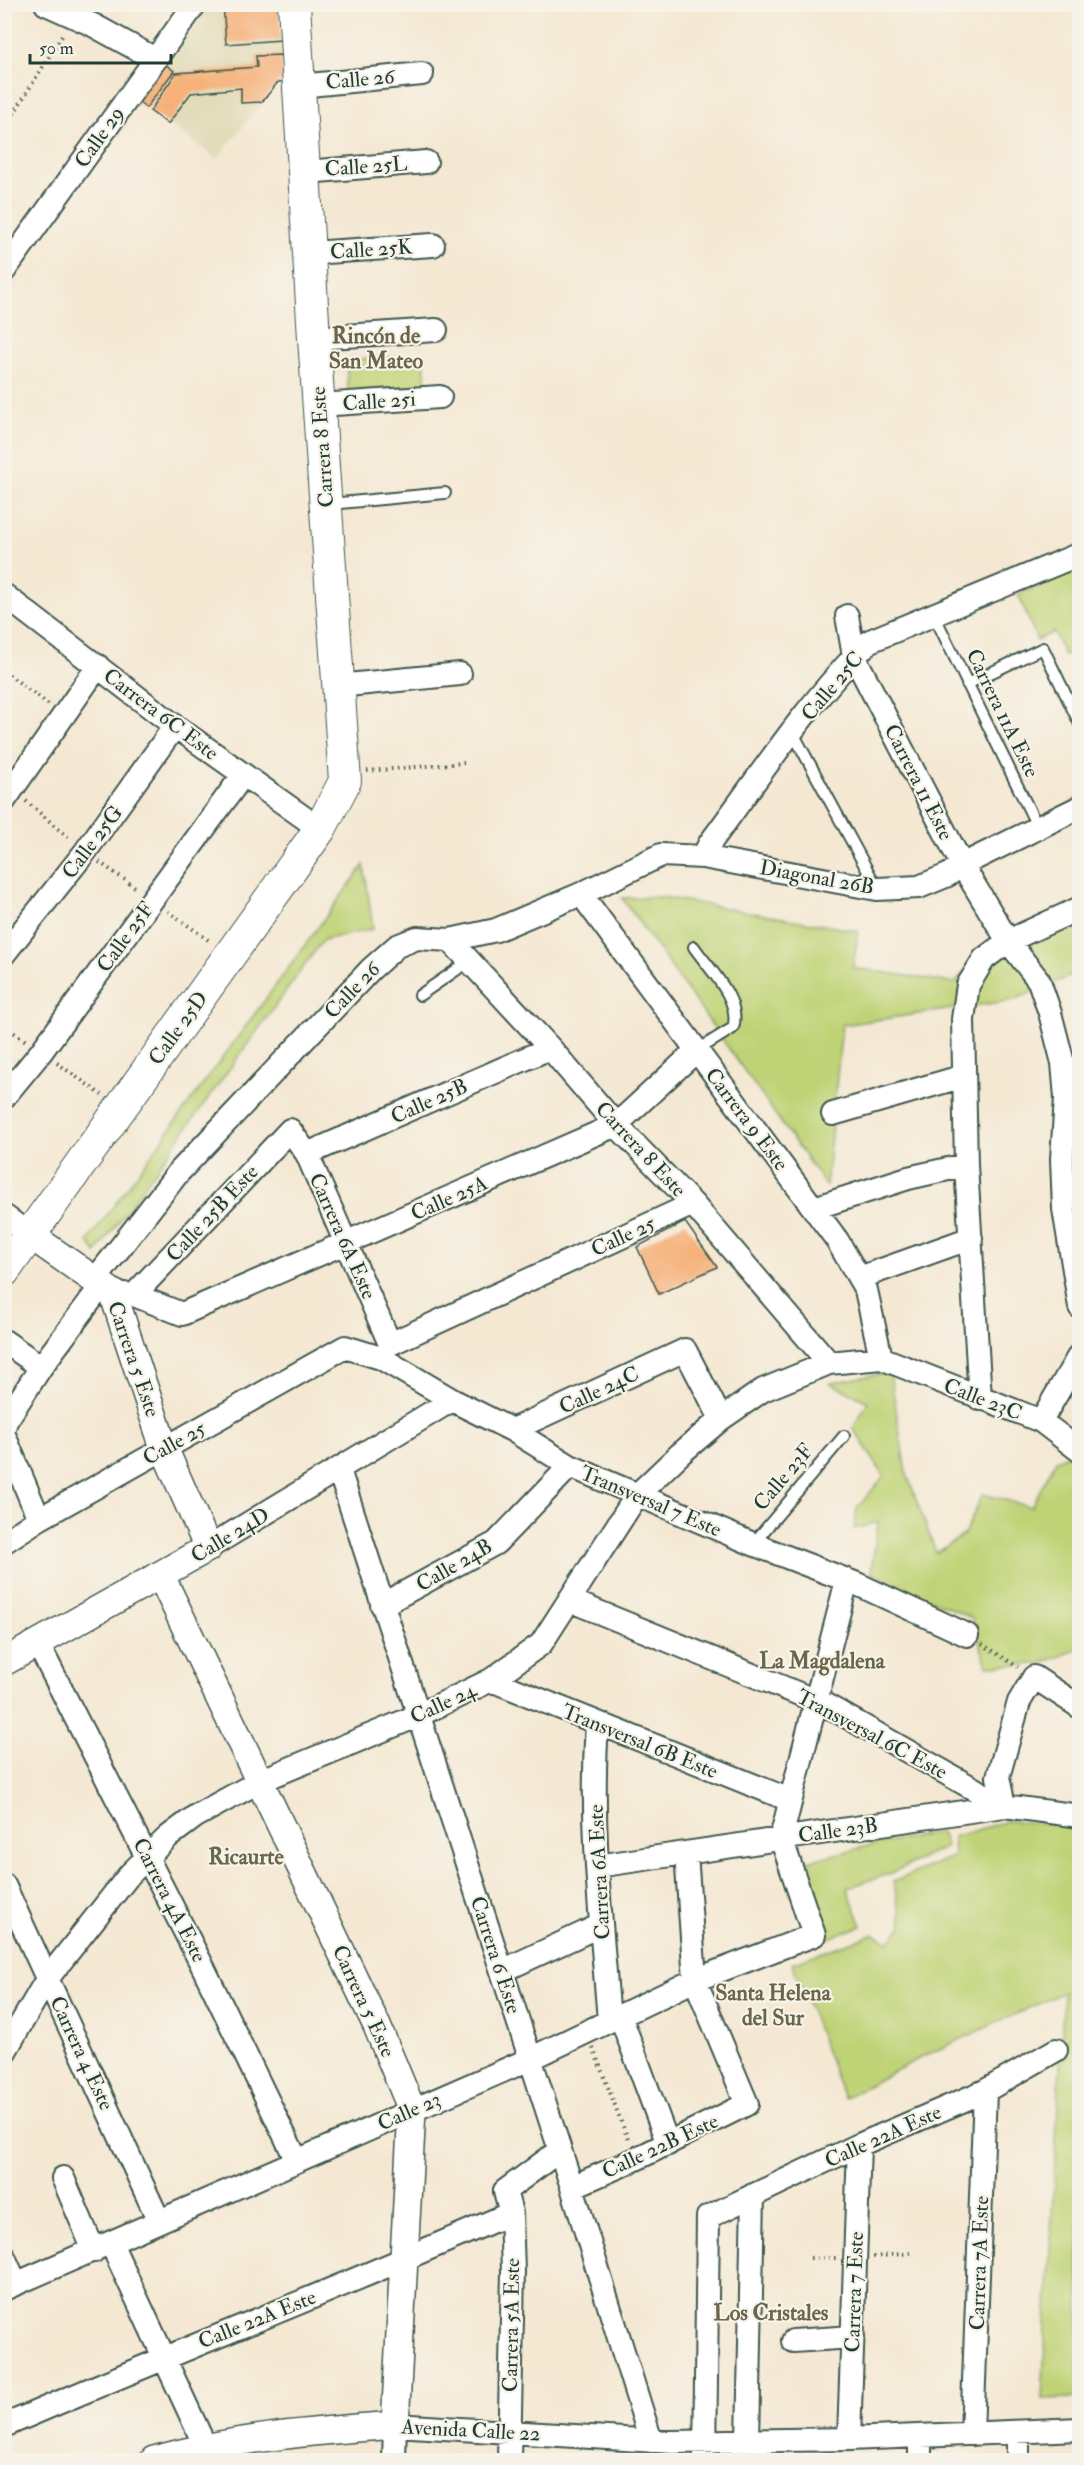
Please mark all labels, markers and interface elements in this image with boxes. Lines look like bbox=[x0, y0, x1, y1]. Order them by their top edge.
scale bar bbox=[30, 27, 171, 65]
text: 50 m bbox=[39, 37, 74, 60]
street label: Calle 26 bbox=[324, 63, 397, 96]
street label: Calle 29 bbox=[68, 101, 130, 173]
street label: Calle 25L bbox=[324, 150, 408, 183]
street label: Calle 25K bbox=[329, 233, 413, 266]
district label: Rincón de San Mateo bbox=[329, 322, 424, 375]
street label: Carrera 8 Este bbox=[305, 385, 340, 508]
street label: Calle 25i bbox=[342, 385, 417, 418]
street label: Carrera 11A Este bbox=[960, 644, 1045, 782]
street label: Calle 25C bbox=[795, 646, 869, 727]
street label: Carrera 6C Este bbox=[98, 662, 224, 767]
street label: Carrera 11 Este bbox=[878, 720, 959, 845]
street label: Calle 25G bbox=[56, 800, 129, 884]
street label: Diagonal 26B bbox=[757, 854, 876, 901]
street label: Calle 25F bbox=[91, 897, 160, 978]
street label: Calle 26 bbox=[319, 955, 387, 1025]
street label: Calle 25D bbox=[143, 986, 214, 1070]
street label: Carrera 9 Este bbox=[699, 1062, 794, 1176]
street label: Calle 25B bbox=[387, 1073, 472, 1130]
street label: Carrera 8 Este bbox=[589, 1096, 692, 1203]
street label: Calle 25B Este bbox=[160, 1159, 265, 1268]
street label: Carrera 6A Este bbox=[303, 1169, 383, 1304]
street label: Calle 25A bbox=[407, 1170, 492, 1227]
street label: Calle 25 bbox=[587, 1210, 660, 1263]
street label: Carrera 5 Este bbox=[101, 1298, 166, 1421]
street label: Calle 24C bbox=[555, 1360, 644, 1421]
street label: Calle 23C bbox=[940, 1372, 1026, 1427]
street label: Calle 25 bbox=[138, 1415, 211, 1472]
street label: Calle 23F bbox=[747, 1438, 819, 1517]
street label: Transversal 7 Este bbox=[576, 1460, 726, 1543]
street label: Calle 24D bbox=[186, 1501, 274, 1569]
street label: Calle 24B bbox=[411, 1533, 497, 1598]
district label: La Magdalena bbox=[759, 1647, 886, 1676]
street label: Calle 24 bbox=[406, 1676, 482, 1730]
street label: Transversal 6C Este bbox=[792, 1683, 952, 1786]
street label: Transversal 6B Este bbox=[558, 1698, 722, 1785]
street label: Carrera 6A Este bbox=[582, 1803, 617, 1940]
street label: Calle 23B bbox=[796, 1812, 880, 1849]
street label: Carrera 4A Este bbox=[127, 1833, 213, 1967]
district label: Ricaurte bbox=[208, 1843, 284, 1871]
street label: Carrera 6 Este bbox=[464, 1893, 527, 2018]
street label: Carrera 5 Este bbox=[326, 1941, 401, 2062]
district label: Santa Helena del Sur bbox=[715, 1979, 832, 2032]
street label: Carrera 4 Este bbox=[43, 1992, 120, 2115]
street label: Calle 23 bbox=[373, 2086, 445, 2137]
street label: Calle 22A Este bbox=[821, 2099, 946, 2174]
street label: Calle 22B Este bbox=[598, 2108, 723, 2185]
street label: Carrera 7A Este bbox=[964, 2195, 995, 2331]
street label: Carrera 7 Este bbox=[839, 2231, 870, 2353]
street label: Carrera 5A Este bbox=[497, 2258, 526, 2392]
street label: Calle 22A Este bbox=[194, 2283, 320, 2355]
district label: Los Cristales bbox=[714, 2299, 829, 2327]
street label: Avenida Calle 22 bbox=[400, 2413, 541, 2448]

